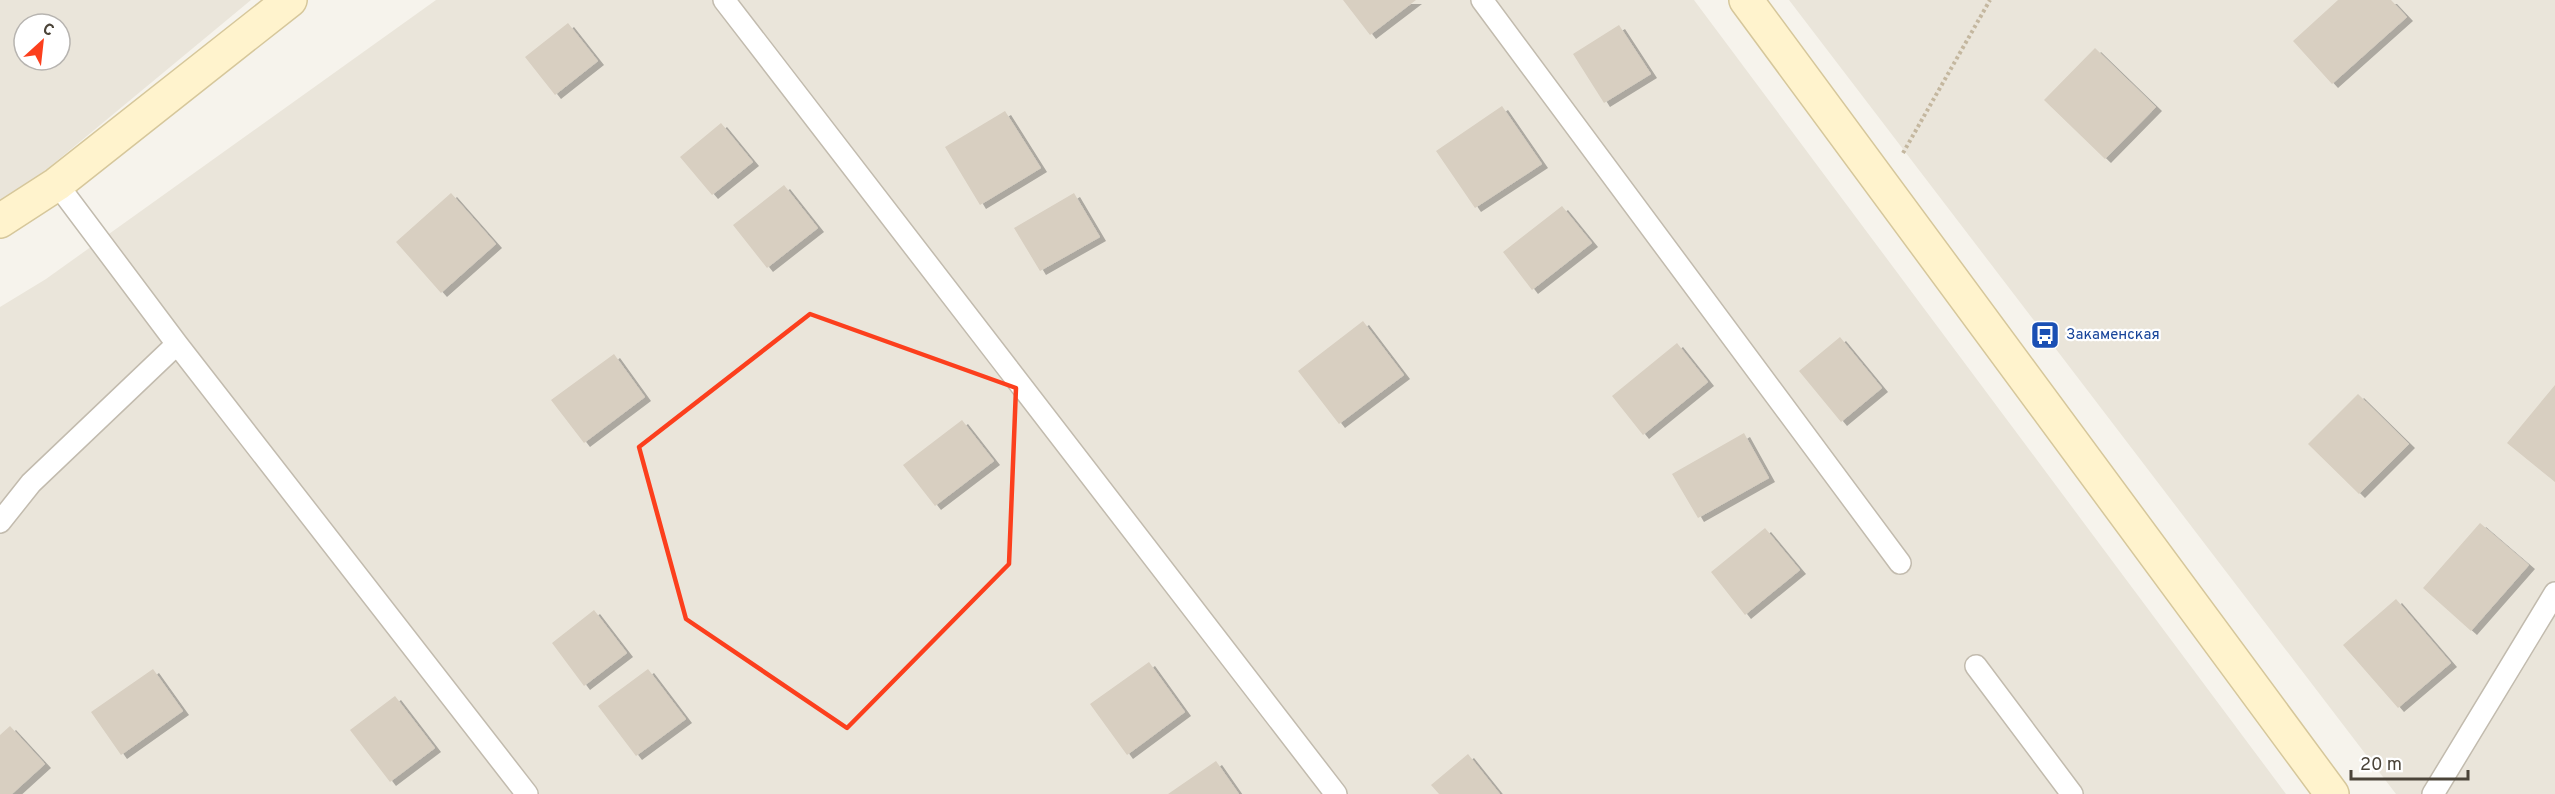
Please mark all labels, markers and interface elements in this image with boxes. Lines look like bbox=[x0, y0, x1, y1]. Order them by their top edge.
north arrow bbox=[12, 12, 72, 72]
text: С bbox=[39, 19, 57, 42]
bus stop icon: Закаменская bbox=[2029, 319, 2061, 351]
place label: Закаменская bbox=[2066, 326, 2160, 345]
scale bar bbox=[2351, 743, 2468, 781]
text: 20 m bbox=[2360, 754, 2402, 777]

